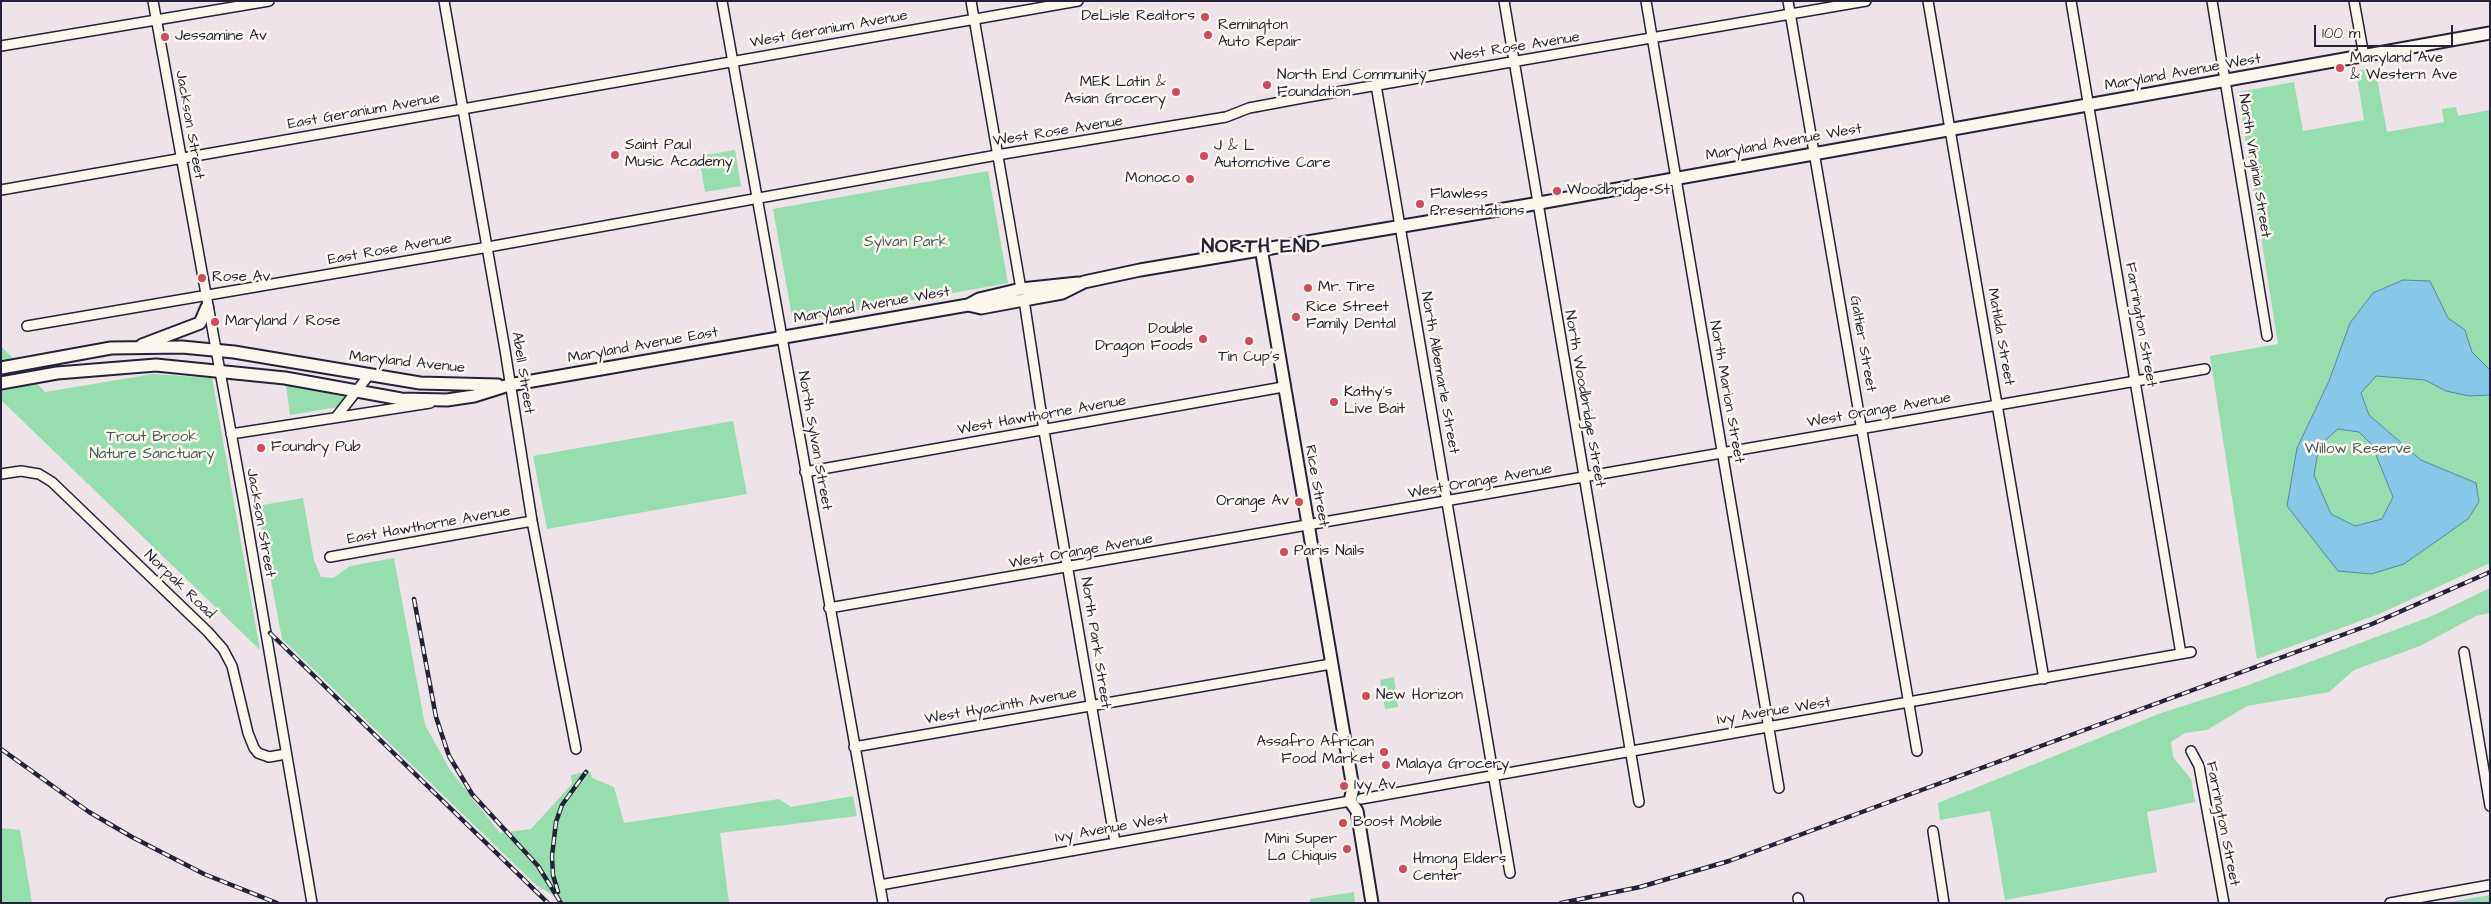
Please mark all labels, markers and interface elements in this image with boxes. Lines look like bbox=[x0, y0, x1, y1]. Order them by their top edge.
street label: West Geranium Avenue bbox=[749, 7, 909, 53]
place label: DeLisle Realtors bbox=[1081, 8, 1195, 26]
marker: DeLisle Realtors bbox=[1199, 11, 1211, 23]
scale bar bbox=[2316, 15, 2455, 47]
place label: Remington Auto Repair bbox=[1218, 17, 1301, 52]
text: 100 m bbox=[2322, 23, 2361, 44]
place label: Jessamine Av bbox=[175, 28, 267, 46]
marker: Remington Auto Repair bbox=[1202, 29, 1214, 41]
street label: West Rose Avenue bbox=[1449, 29, 1581, 67]
marker: Jessamine Av bbox=[159, 31, 171, 43]
street label: Maryland Avenue West bbox=[2103, 50, 2263, 96]
place label: Maryland Ave & Western Ave bbox=[2350, 50, 2457, 85]
marker: Maryland Ave & Western Ave bbox=[2334, 62, 2346, 74]
place label: North End Community Foundation bbox=[1277, 67, 1427, 102]
street label: Jackson Street bbox=[171, 69, 207, 181]
place label: MEK Latin & Asian Grocery bbox=[1064, 74, 1166, 109]
marker: North End Community Foundation bbox=[1261, 79, 1273, 91]
marker: MEK Latin & Asian Grocery bbox=[1170, 86, 1182, 98]
street label: East Geranium Avenue bbox=[286, 90, 442, 134]
street label: North Virginia Street bbox=[2234, 93, 2274, 239]
street label: West Rose Avenue bbox=[992, 113, 1124, 151]
street label: Maryland Avenue West bbox=[1704, 120, 1864, 166]
place label: Saint Paul Music Academy bbox=[625, 137, 733, 172]
place label: J & L Automotive Care bbox=[1214, 138, 1331, 173]
marker: Saint Paul Music Academy bbox=[609, 149, 621, 161]
marker: J & L Automotive Care bbox=[1198, 150, 1210, 162]
place label: Monoco bbox=[1125, 170, 1180, 188]
marker: Monoco bbox=[1184, 173, 1196, 185]
place label: Woodbridge St bbox=[1567, 182, 1670, 200]
marker: Woodbridge St bbox=[1551, 185, 1563, 197]
place label: Flawless Presentations bbox=[1430, 186, 1525, 221]
marker: Flawless Presentations bbox=[1414, 198, 1426, 210]
street label: East Rose Avenue bbox=[327, 230, 453, 270]
park label: Sylvan Park bbox=[864, 234, 948, 252]
district label: NORTH END bbox=[1200, 236, 1322, 260]
street label: Farrington Street bbox=[2120, 261, 2160, 389]
place label: Rose Av bbox=[212, 269, 270, 287]
marker: Rose Av bbox=[196, 272, 208, 284]
place label: Mr. Tire bbox=[1318, 279, 1375, 297]
marker: Mr. Tire bbox=[1302, 282, 1314, 294]
street label: Maryland Avenue West bbox=[792, 283, 952, 329]
street label: Matilda Street bbox=[1983, 287, 2017, 387]
street label: North Albemarle Street bbox=[1416, 290, 1462, 456]
street label: Galtier Street bbox=[1845, 294, 1879, 394]
place label: Rice Street Family Dental bbox=[1306, 299, 1396, 334]
street label: North Woodbridge Street bbox=[1560, 309, 1608, 489]
marker: Rice Street Family Dental bbox=[1290, 311, 1302, 323]
place label: Maryland / Rose bbox=[225, 313, 340, 331]
marker: Maryland / Rose bbox=[209, 316, 221, 328]
street label: North Marion Street bbox=[1705, 319, 1747, 465]
place label: Double Dragon Foods bbox=[1095, 321, 1193, 356]
street label: Maryland Avenue East bbox=[566, 324, 720, 368]
street label: Abell Street bbox=[507, 331, 537, 415]
marker: Double Dragon Foods bbox=[1197, 333, 1209, 345]
marker: Tin Cup's bbox=[1243, 335, 1255, 347]
street label: Maryland Avenue bbox=[348, 348, 466, 378]
place label: Tin Cup's bbox=[1218, 349, 1280, 367]
street label: North Sylvan Street bbox=[793, 370, 835, 512]
place label: Kathy's Live Bait bbox=[1344, 384, 1405, 419]
street label: West Orange Avenue bbox=[1806, 389, 1952, 433]
street label: West Hawthorne Avenue bbox=[956, 392, 1128, 440]
marker: Kathy's Live Bait bbox=[1328, 396, 1340, 408]
park label: Trout Brook Nature Sanctuary bbox=[89, 429, 215, 464]
place label: Foundry Pub bbox=[271, 439, 361, 457]
park label: Willow Reserve bbox=[2305, 441, 2411, 459]
marker: Foundry Pub bbox=[255, 442, 267, 454]
street label: Rice Street bbox=[1300, 444, 1332, 528]
street label: West Orange Avenue bbox=[1407, 460, 1553, 504]
street label: Jackson Street bbox=[242, 467, 278, 579]
place label: Orange Av bbox=[1216, 493, 1289, 511]
marker: Orange Av bbox=[1293, 496, 1305, 508]
street label: East Hawthorne Avenue bbox=[346, 503, 512, 549]
street label: West Orange Avenue bbox=[1008, 530, 1154, 574]
place label: Paris Nails bbox=[1294, 543, 1364, 561]
marker: Paris Nails bbox=[1278, 546, 1290, 558]
street label: Norpak Road bbox=[140, 547, 218, 623]
street label: North Park Street bbox=[1076, 576, 1114, 710]
street label: West Hyacinth Avenue bbox=[923, 685, 1079, 729]
place label: New Horizon bbox=[1376, 687, 1463, 705]
marker: New Horizon bbox=[1360, 690, 1372, 702]
street label: Ivy Avenue West bbox=[1716, 694, 1832, 730]
place label: Assafro African Food Market bbox=[1256, 734, 1374, 769]
marker: Assafro African Food Market bbox=[1378, 746, 1390, 758]
place label: Malaya Grocery bbox=[1396, 756, 1509, 774]
marker: Malaya Grocery bbox=[1380, 759, 1392, 771]
street label: Farrington Street bbox=[2201, 760, 2243, 888]
place label: Ivy Av bbox=[1354, 777, 1396, 795]
marker: Ivy Av bbox=[1338, 780, 1350, 792]
street label: Ivy Avenue West bbox=[1054, 810, 1170, 848]
place label: Boost Mobile bbox=[1353, 814, 1442, 832]
marker: Boost Mobile bbox=[1337, 817, 1349, 829]
place label: Mini Super La Chiquis bbox=[1265, 831, 1337, 866]
marker: Mini Super La Chiquis bbox=[1341, 843, 1353, 855]
place label: Hmong Elders Center bbox=[1413, 851, 1506, 886]
marker: Hmong Elders Center bbox=[1397, 863, 1409, 875]

